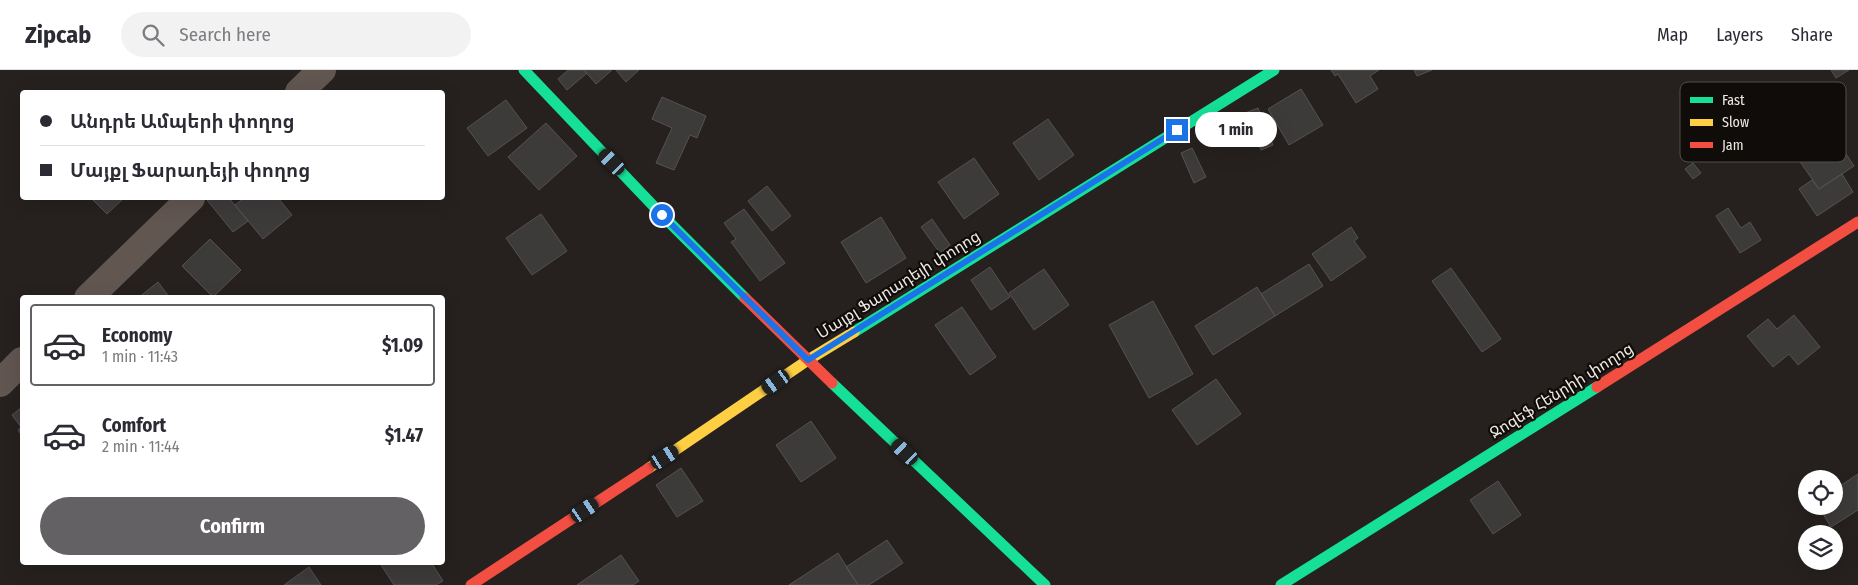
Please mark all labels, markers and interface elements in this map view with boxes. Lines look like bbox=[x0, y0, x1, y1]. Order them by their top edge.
search box bbox=[121, 12, 471, 57]
text: Zipcab bbox=[25, 21, 91, 49]
icon: search bbox=[139, 21, 167, 49]
text: Search here bbox=[179, 23, 271, 46]
text: Map bbox=[1657, 24, 1688, 46]
text: Layers bbox=[1716, 24, 1763, 46]
text: Share bbox=[1791, 24, 1833, 46]
legend bbox=[1680, 82, 1846, 162]
text: Fast bbox=[1722, 92, 1745, 109]
text: Անդրե Ամպերի փողոց bbox=[70, 110, 295, 133]
callout: 1 min bbox=[1194, 112, 1277, 148]
text: Slow bbox=[1722, 114, 1749, 131]
route end bbox=[1166, 119, 1188, 141]
text: 1 min bbox=[1219, 120, 1253, 139]
text: Jam bbox=[1722, 137, 1743, 154]
car bbox=[596, 146, 627, 178]
text: Մայքլ Ֆարադեյի փողոց bbox=[70, 159, 310, 182]
route start bbox=[651, 204, 673, 226]
street label: Մայքլ Ֆարադեյի փողոց bbox=[813, 226, 984, 343]
icon: car bbox=[42, 323, 87, 368]
text: Economy bbox=[102, 324, 172, 347]
text: $1.09 bbox=[382, 334, 423, 357]
street label: Ջոզեֆ Հենրիի փողոց bbox=[1486, 338, 1637, 442]
text: 1 min · 11:43 bbox=[102, 347, 178, 366]
car bbox=[759, 367, 792, 397]
icon: car bbox=[42, 413, 87, 458]
text: Comfort bbox=[102, 414, 166, 437]
text: $1.47 bbox=[385, 424, 423, 447]
car bbox=[888, 436, 921, 468]
text: 2 min · 11:44 bbox=[102, 437, 180, 456]
car bbox=[648, 443, 681, 471]
map controls bbox=[1798, 470, 1843, 570]
button: locate bbox=[1798, 470, 1843, 515]
car bbox=[568, 495, 601, 525]
button: Confirm bbox=[40, 497, 425, 555]
button: layers bbox=[1798, 525, 1843, 570]

